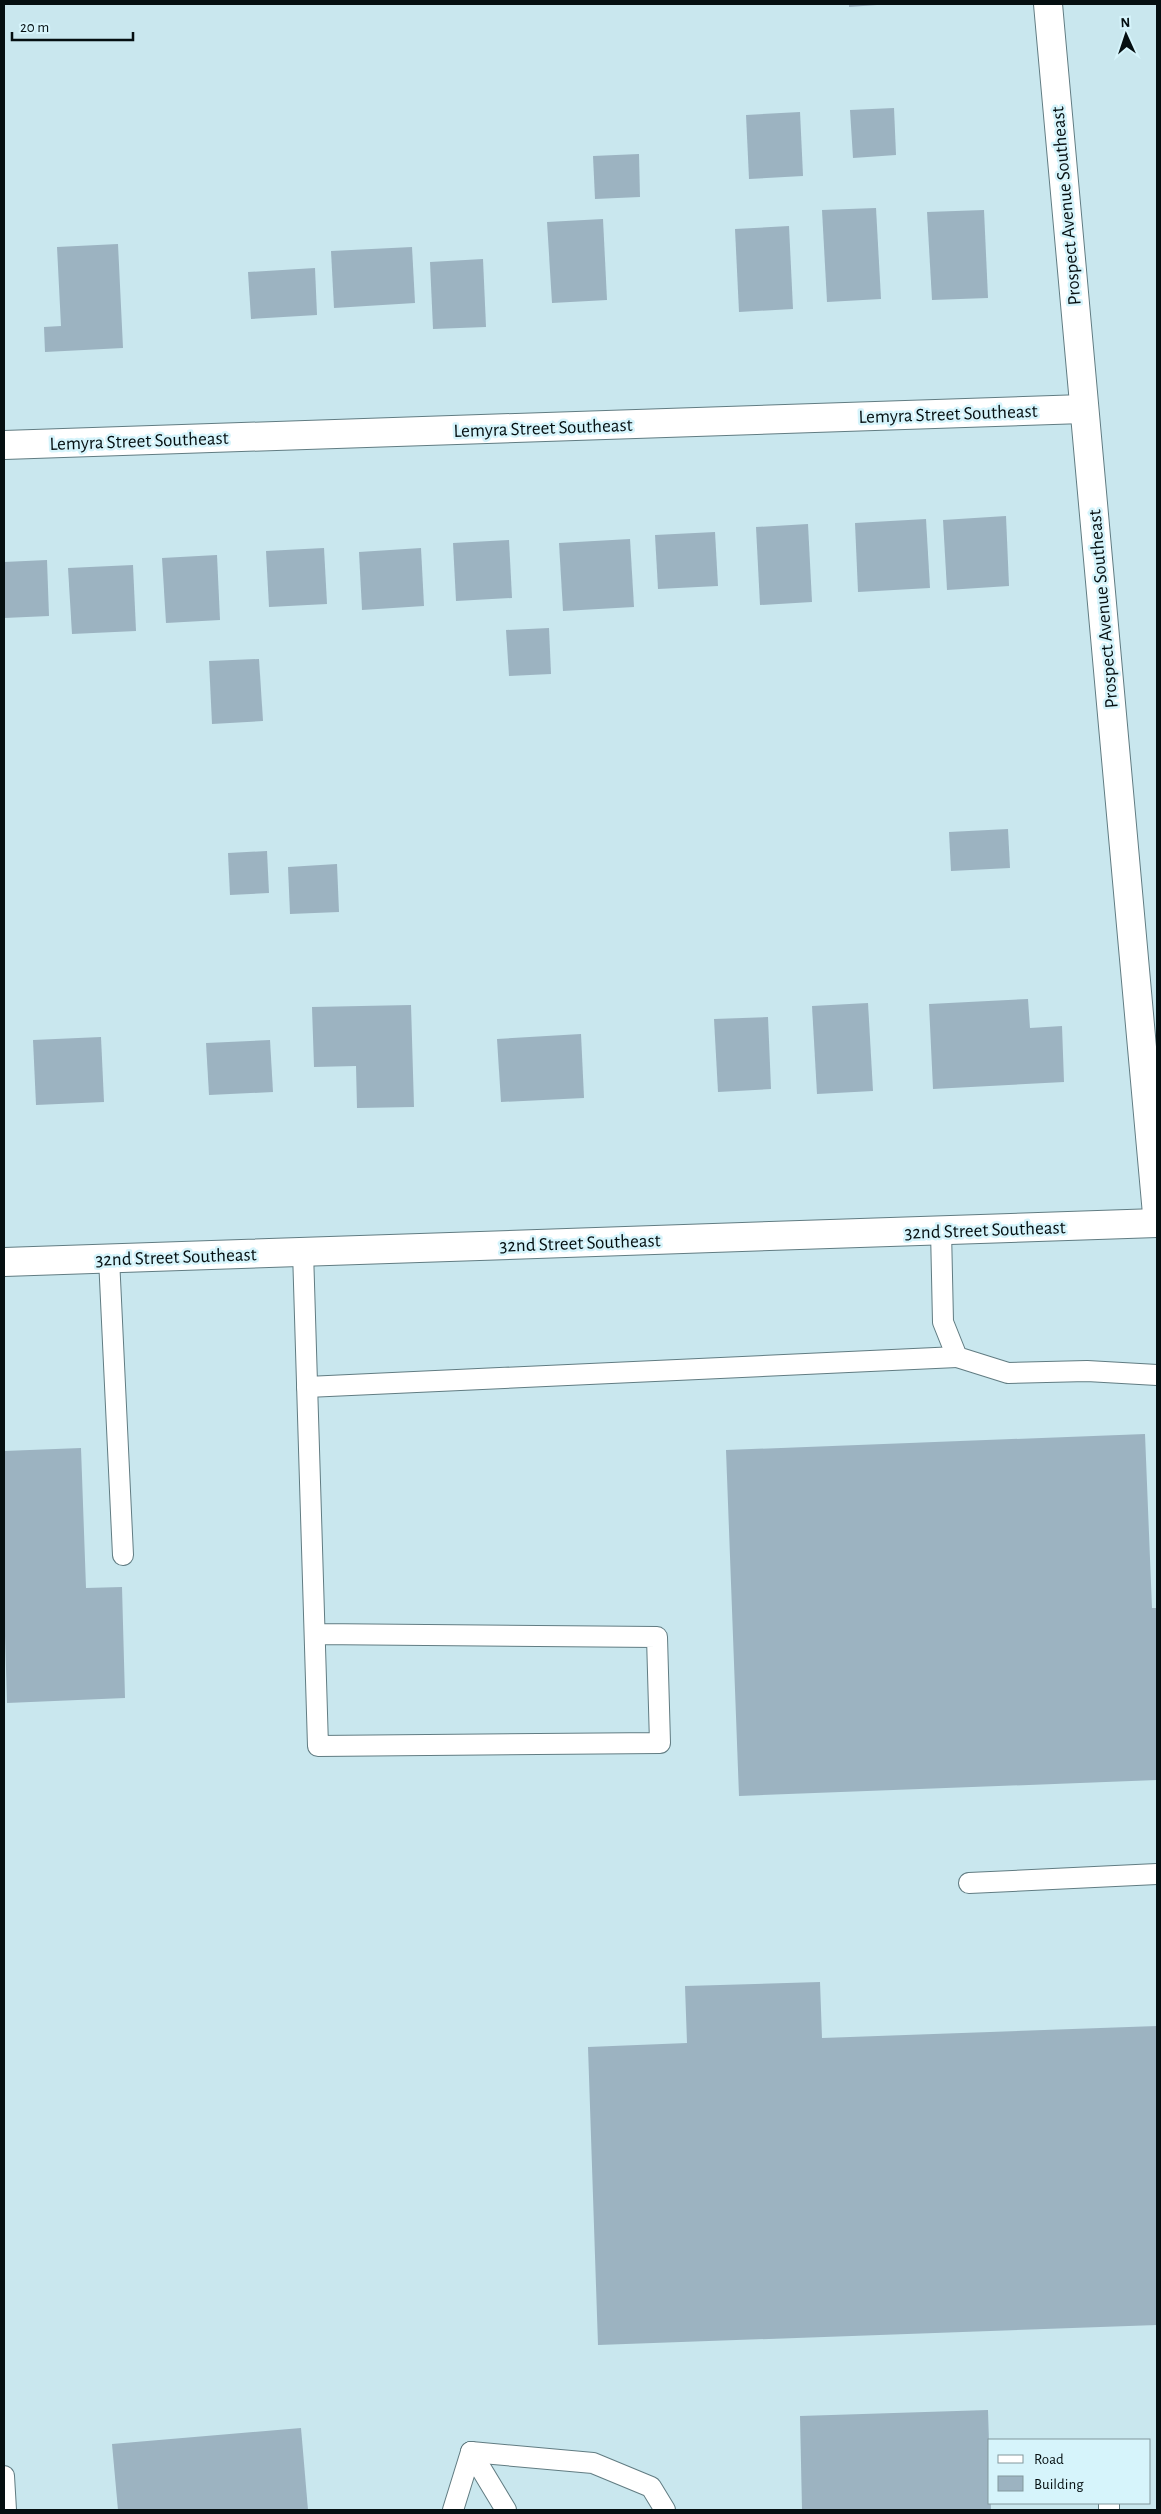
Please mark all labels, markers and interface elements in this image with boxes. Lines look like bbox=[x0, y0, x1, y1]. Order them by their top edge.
scale bar bbox=[12, 10, 134, 42]
north arrow bbox=[1101, 10, 1151, 60]
text: N bbox=[1120, 16, 1131, 30]
text: 20 m bbox=[20, 20, 49, 35]
street label: Prospect Avenue Southeast bbox=[1048, 106, 1085, 306]
street label: Lemyra Street Southeast bbox=[858, 402, 1038, 427]
street label: Lemyra Street Southeast bbox=[453, 416, 633, 441]
street label: Lemyra Street Southeast bbox=[49, 429, 229, 454]
street label: Prospect Avenue Southeast bbox=[1085, 509, 1122, 709]
street label: 32nd Street Southeast bbox=[904, 1218, 1066, 1243]
street label: 32nd Street Southeast bbox=[499, 1231, 661, 1256]
street label: 32nd Street Southeast bbox=[95, 1245, 257, 1270]
legend bbox=[988, 2439, 1151, 2504]
text: Road bbox=[1034, 2452, 1064, 2467]
text: Building bbox=[1034, 2477, 1084, 2492]

